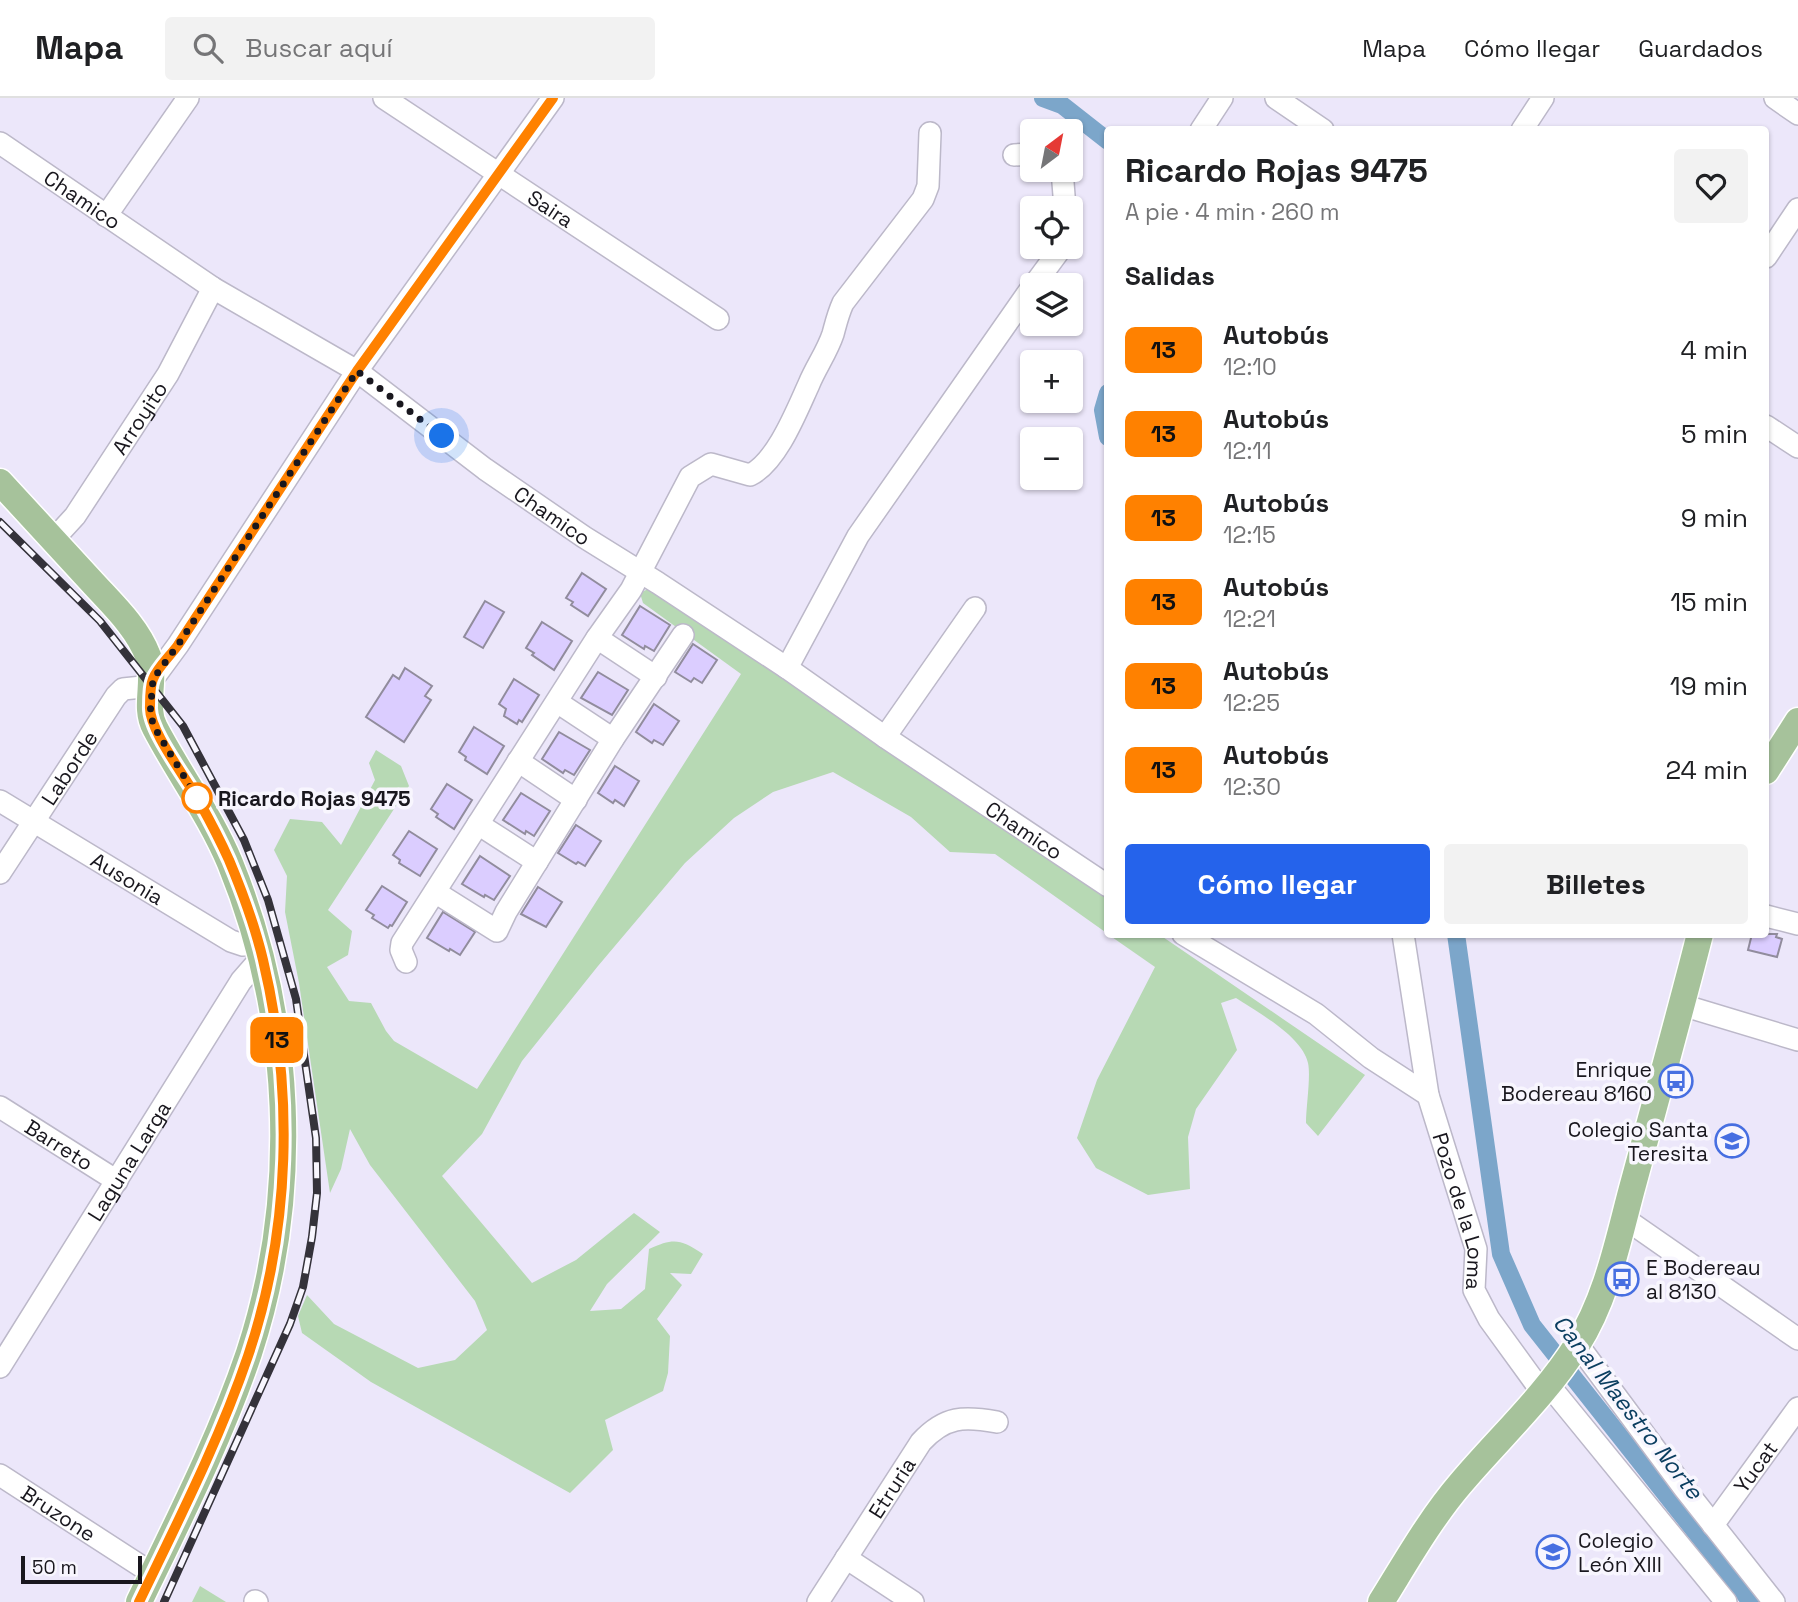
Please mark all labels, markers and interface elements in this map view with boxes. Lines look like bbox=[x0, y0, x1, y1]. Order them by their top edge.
search box bbox=[165, 17, 655, 80]
text: Mapa bbox=[35, 27, 123, 69]
icon: search bbox=[189, 29, 227, 67]
text: Buscar aquí bbox=[245, 31, 393, 65]
text: Mapa bbox=[1362, 33, 1426, 64]
text: Cómo llegar bbox=[1464, 33, 1600, 64]
text: Guardados bbox=[1638, 33, 1763, 64]
north arrow bbox=[1020, 119, 1083, 182]
map controls bbox=[1020, 119, 1083, 490]
button: heart bbox=[1674, 149, 1748, 223]
text: Ricardo Rojas 9475 bbox=[1125, 150, 1428, 192]
street label: Chamico bbox=[39, 164, 126, 235]
street label: Saira bbox=[523, 183, 579, 233]
button: locate bbox=[1020, 196, 1083, 259]
text: A pie · 4 min · 260 m bbox=[1125, 197, 1340, 227]
text: Salidas bbox=[1125, 259, 1215, 293]
button: layers bbox=[1020, 273, 1083, 336]
text: Autobús bbox=[1223, 318, 1329, 352]
text: 4 min bbox=[1680, 333, 1748, 367]
text: 13 bbox=[1151, 334, 1176, 365]
button: + bbox=[1020, 350, 1083, 413]
text: 12:10 bbox=[1223, 352, 1277, 382]
street label: Arroyito bbox=[106, 376, 173, 459]
text: Autobús bbox=[1223, 402, 1329, 436]
text: 5 min bbox=[1681, 417, 1748, 451]
your location bbox=[424, 418, 459, 453]
text: 13 bbox=[1151, 418, 1176, 449]
button: − bbox=[1020, 427, 1083, 490]
text: 12:11 bbox=[1223, 436, 1272, 466]
street label: Chamico bbox=[509, 480, 596, 551]
text: Autobús bbox=[1223, 486, 1329, 520]
text: 9 min bbox=[1681, 501, 1748, 535]
text: 13 bbox=[1151, 502, 1176, 533]
text: 12:15 bbox=[1223, 520, 1276, 550]
text: Autobús bbox=[1223, 570, 1329, 604]
text: 15 min bbox=[1670, 585, 1748, 619]
text: 13 bbox=[1151, 586, 1176, 617]
text: 12:21 bbox=[1223, 604, 1276, 634]
text: Autobús bbox=[1223, 654, 1329, 688]
text: 19 min bbox=[1670, 669, 1748, 703]
text: 13 bbox=[1151, 670, 1176, 701]
text: 12:25 bbox=[1223, 688, 1280, 718]
street label: Laborde bbox=[35, 725, 103, 810]
text: Autobús bbox=[1223, 738, 1329, 772]
text: 24 min bbox=[1665, 753, 1748, 787]
text: 13 bbox=[1151, 754, 1176, 785]
text: 12:30 bbox=[1223, 772, 1281, 802]
marker: Ricardo Rojas 9475 bbox=[182, 783, 212, 813]
place label: Ricardo Rojas 9475 bbox=[218, 785, 411, 812]
street label: Chamico bbox=[980, 795, 1068, 865]
button: Cómo llegar bbox=[1125, 844, 1430, 924]
button: Billetes bbox=[1444, 844, 1748, 924]
street label: Ausonia bbox=[86, 846, 169, 911]
line badge: 13 bbox=[246, 1017, 308, 1063]
text: 13 bbox=[264, 1024, 290, 1055]
place label: Enrique Bodereau 8160 bbox=[1501, 1056, 1652, 1107]
bus stop icon: Enrique Bodereau 8160 bbox=[1657, 1062, 1695, 1100]
street label: Laguna Larga bbox=[81, 1096, 176, 1226]
street label: Barreto bbox=[20, 1113, 98, 1176]
place label: Colegio Santa Teresita bbox=[1568, 1116, 1708, 1167]
school or university icon: Colegio Santa Teresita bbox=[1713, 1122, 1751, 1160]
street label: Pozo de la Loma bbox=[1427, 1129, 1490, 1291]
place label: E Bodereau al 8130 bbox=[1646, 1254, 1761, 1305]
bus stop icon: E Bodereau al 8130 bbox=[1603, 1260, 1641, 1298]
water label: Canal Maestro Norte bbox=[1547, 1309, 1710, 1506]
street label: Yucat bbox=[1727, 1435, 1783, 1498]
street label: Etruria bbox=[862, 1452, 921, 1523]
street label: Bruzone bbox=[16, 1479, 101, 1547]
place label: Colegio León XIII bbox=[1578, 1527, 1662, 1578]
school or university icon: Colegio León XIII bbox=[1534, 1533, 1572, 1571]
scale bar bbox=[21, 1553, 142, 1585]
text: 50 m bbox=[32, 1555, 77, 1580]

